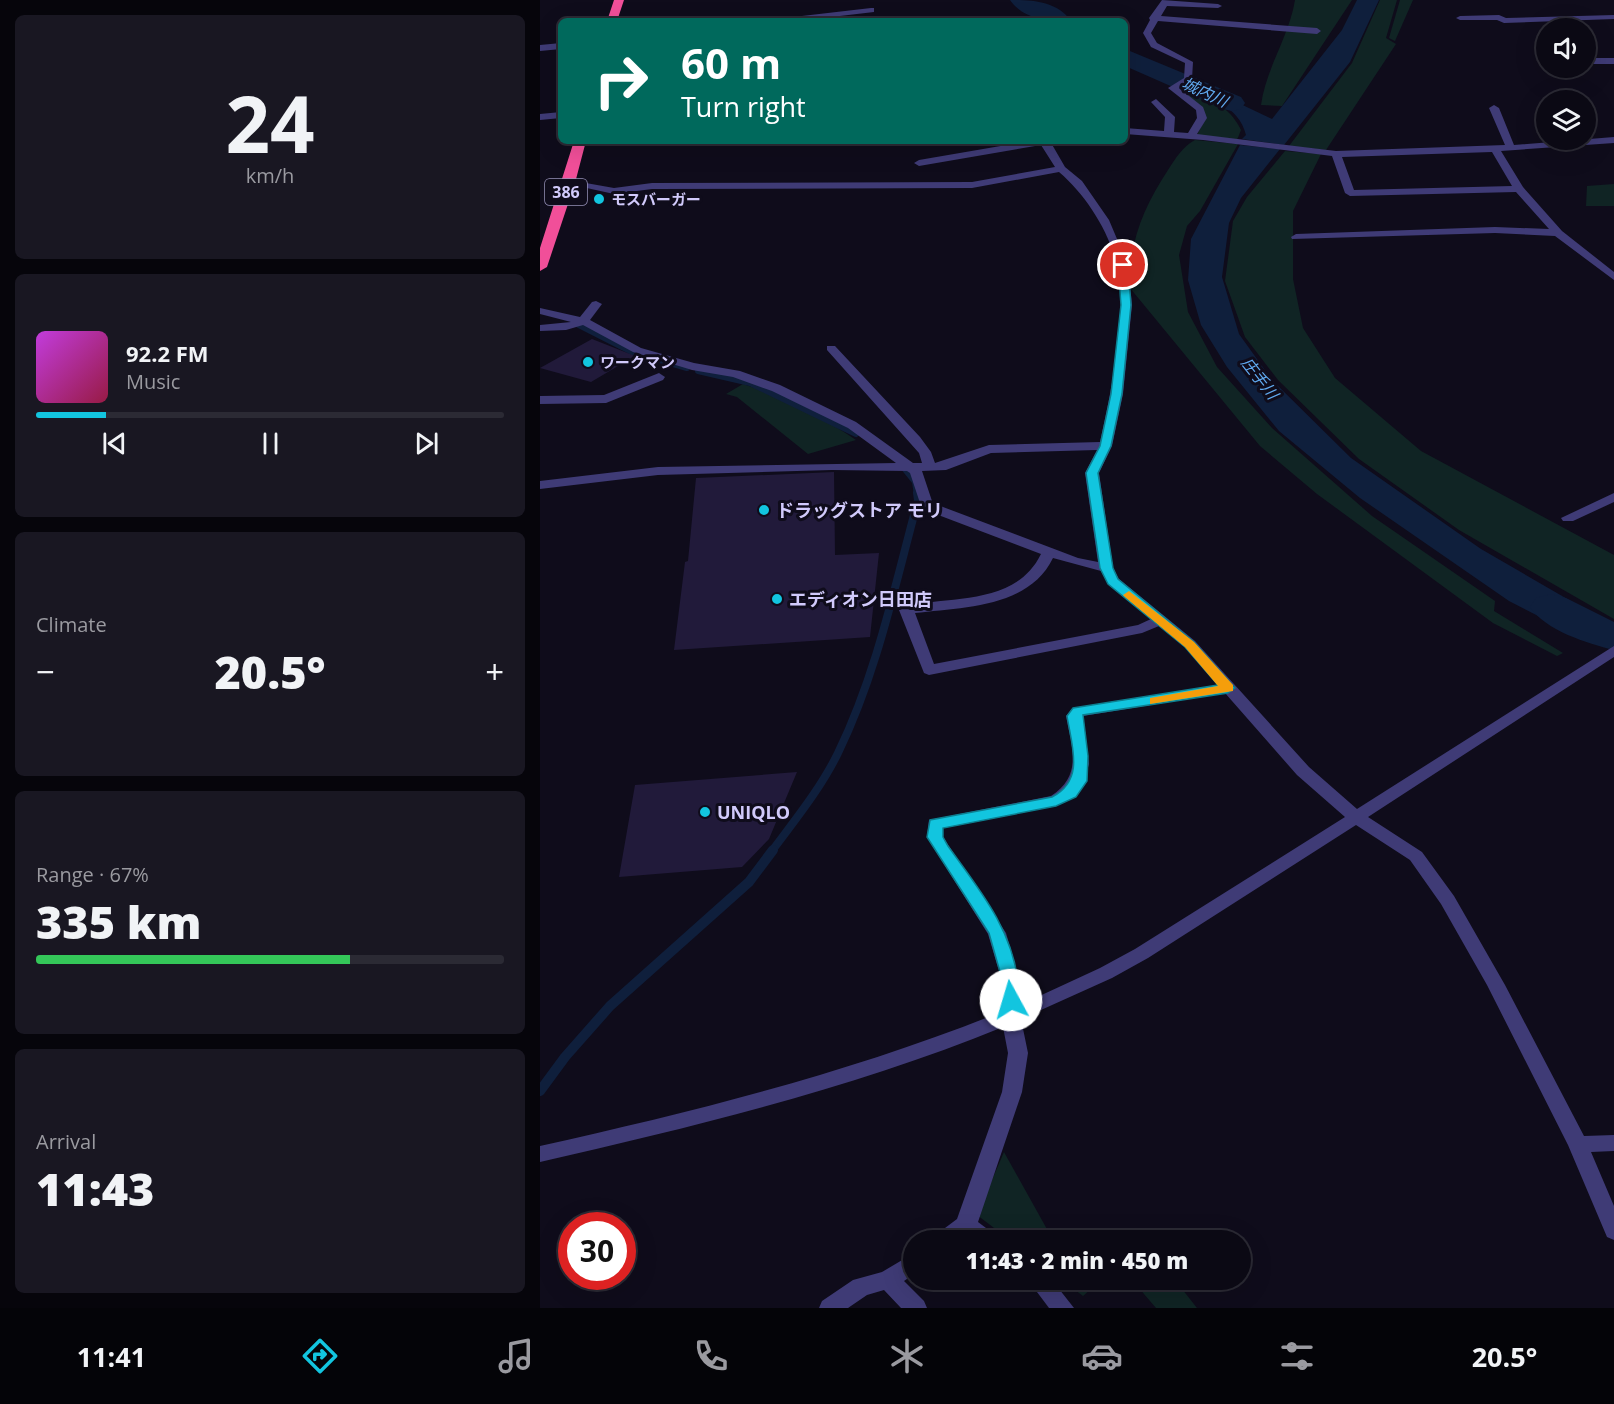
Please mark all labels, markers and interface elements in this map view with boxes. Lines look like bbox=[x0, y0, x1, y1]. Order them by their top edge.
map controls bbox=[1536, 18, 1596, 150]
button: sound bbox=[1536, 18, 1596, 78]
text: 60 m bbox=[681, 34, 781, 91]
icon: right bbox=[582, 42, 660, 120]
text: 24 bbox=[225, 70, 315, 176]
water label: 城内川 bbox=[1179, 72, 1233, 113]
text: Turn right bbox=[681, 88, 806, 125]
button: layers bbox=[1536, 90, 1596, 150]
text: km/h bbox=[246, 162, 294, 189]
road number: 386 bbox=[545, 179, 587, 205]
place label: モスバーガー bbox=[611, 189, 701, 209]
marker: モスバーガー bbox=[592, 192, 606, 206]
pin bbox=[1097, 239, 1148, 290]
icon: arrive bbox=[1106, 248, 1139, 281]
text: 92.2 FM bbox=[126, 338, 209, 368]
place label: ワークマン bbox=[600, 352, 675, 372]
water label: 庄手川 bbox=[1237, 352, 1285, 405]
marker: ワークマン bbox=[581, 355, 595, 369]
text: Music bbox=[126, 368, 180, 395]
icon: previous bbox=[98, 427, 131, 460]
icon: pause bbox=[254, 427, 287, 460]
icon: next bbox=[410, 427, 443, 460]
place label: ドラッグストア モリ bbox=[776, 498, 943, 522]
marker: ドラッグストア モリ bbox=[757, 503, 771, 517]
place label: エディオン日田店 bbox=[789, 587, 932, 611]
marker: エディオン日田店 bbox=[770, 592, 784, 606]
text: Climate bbox=[36, 611, 107, 638]
text: 20.5° bbox=[214, 641, 326, 702]
text: − bbox=[36, 649, 55, 694]
text: + bbox=[485, 649, 504, 694]
place label: UNIQLO bbox=[717, 800, 790, 824]
marker: UNIQLO bbox=[698, 805, 712, 819]
text: Range · 67% bbox=[36, 861, 149, 888]
text: 335 km bbox=[36, 891, 201, 952]
position arrow bbox=[979, 968, 1043, 1032]
text: Arrival bbox=[36, 1128, 96, 1155]
text: 11:43 bbox=[36, 1158, 154, 1219]
speed limit sign: 30 bbox=[558, 1212, 636, 1290]
text: 11:43 · 2 min · 450 m bbox=[966, 1245, 1188, 1275]
icon: directions bbox=[299, 1335, 341, 1377]
icon: music bbox=[495, 1335, 537, 1377]
icon: phone bbox=[690, 1335, 732, 1377]
icon: climate bbox=[886, 1335, 928, 1377]
icon: car bbox=[1081, 1335, 1123, 1377]
icon: filters bbox=[1276, 1335, 1318, 1377]
text: 11:41 bbox=[77, 1338, 146, 1375]
text: 20.5° bbox=[1472, 1338, 1537, 1375]

